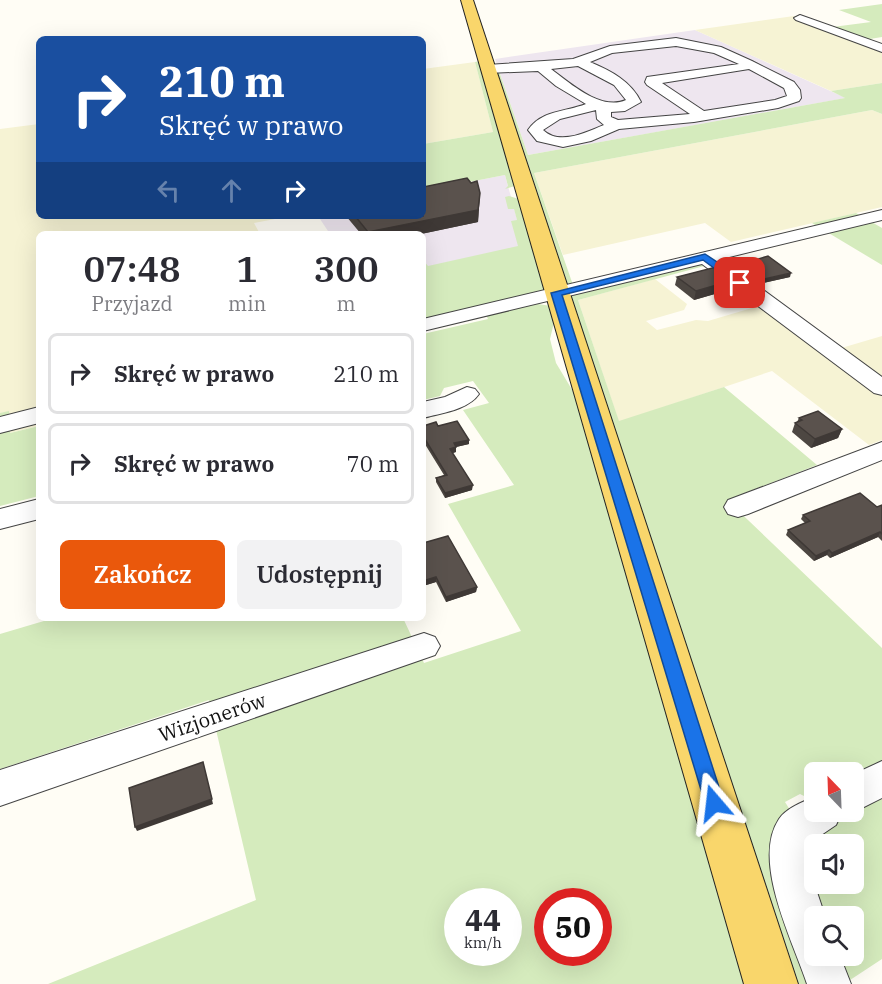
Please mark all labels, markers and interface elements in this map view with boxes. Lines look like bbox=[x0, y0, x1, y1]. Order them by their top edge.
text: 210 m bbox=[159, 54, 285, 109]
icon: right bbox=[60, 60, 138, 138]
text: Skręć w prawo bbox=[159, 107, 344, 142]
icon: left bbox=[152, 174, 185, 207]
icon: ahead bbox=[215, 174, 248, 207]
icon: right bbox=[278, 174, 311, 207]
text: 07:48 bbox=[83, 245, 181, 292]
text: 1 bbox=[236, 245, 258, 292]
text: 300 bbox=[314, 245, 379, 292]
pin bbox=[714, 257, 765, 308]
icon: arrive bbox=[723, 266, 756, 299]
text: Przyjazd bbox=[91, 290, 173, 317]
text: min bbox=[228, 290, 266, 317]
text: m bbox=[337, 290, 356, 317]
icon: right bbox=[63, 357, 96, 390]
text: Skręć w prawo bbox=[114, 359, 274, 388]
text: 210 m bbox=[333, 359, 399, 388]
icon: right bbox=[63, 447, 96, 480]
text: Skręć w prawo bbox=[114, 449, 274, 478]
text: 70 m bbox=[347, 449, 399, 478]
button: Zakończ bbox=[60, 540, 225, 609]
button: Udostępnij bbox=[237, 540, 402, 609]
street label: Wizjonerów bbox=[155, 686, 270, 748]
north arrow bbox=[804, 762, 864, 822]
map controls bbox=[804, 762, 864, 966]
position arrow bbox=[682, 771, 746, 835]
button: sound bbox=[804, 834, 864, 894]
speed limit sign: 50 bbox=[534, 888, 612, 966]
text: 44 bbox=[465, 900, 501, 939]
button: search bbox=[804, 906, 864, 966]
text: km/h bbox=[464, 933, 502, 952]

